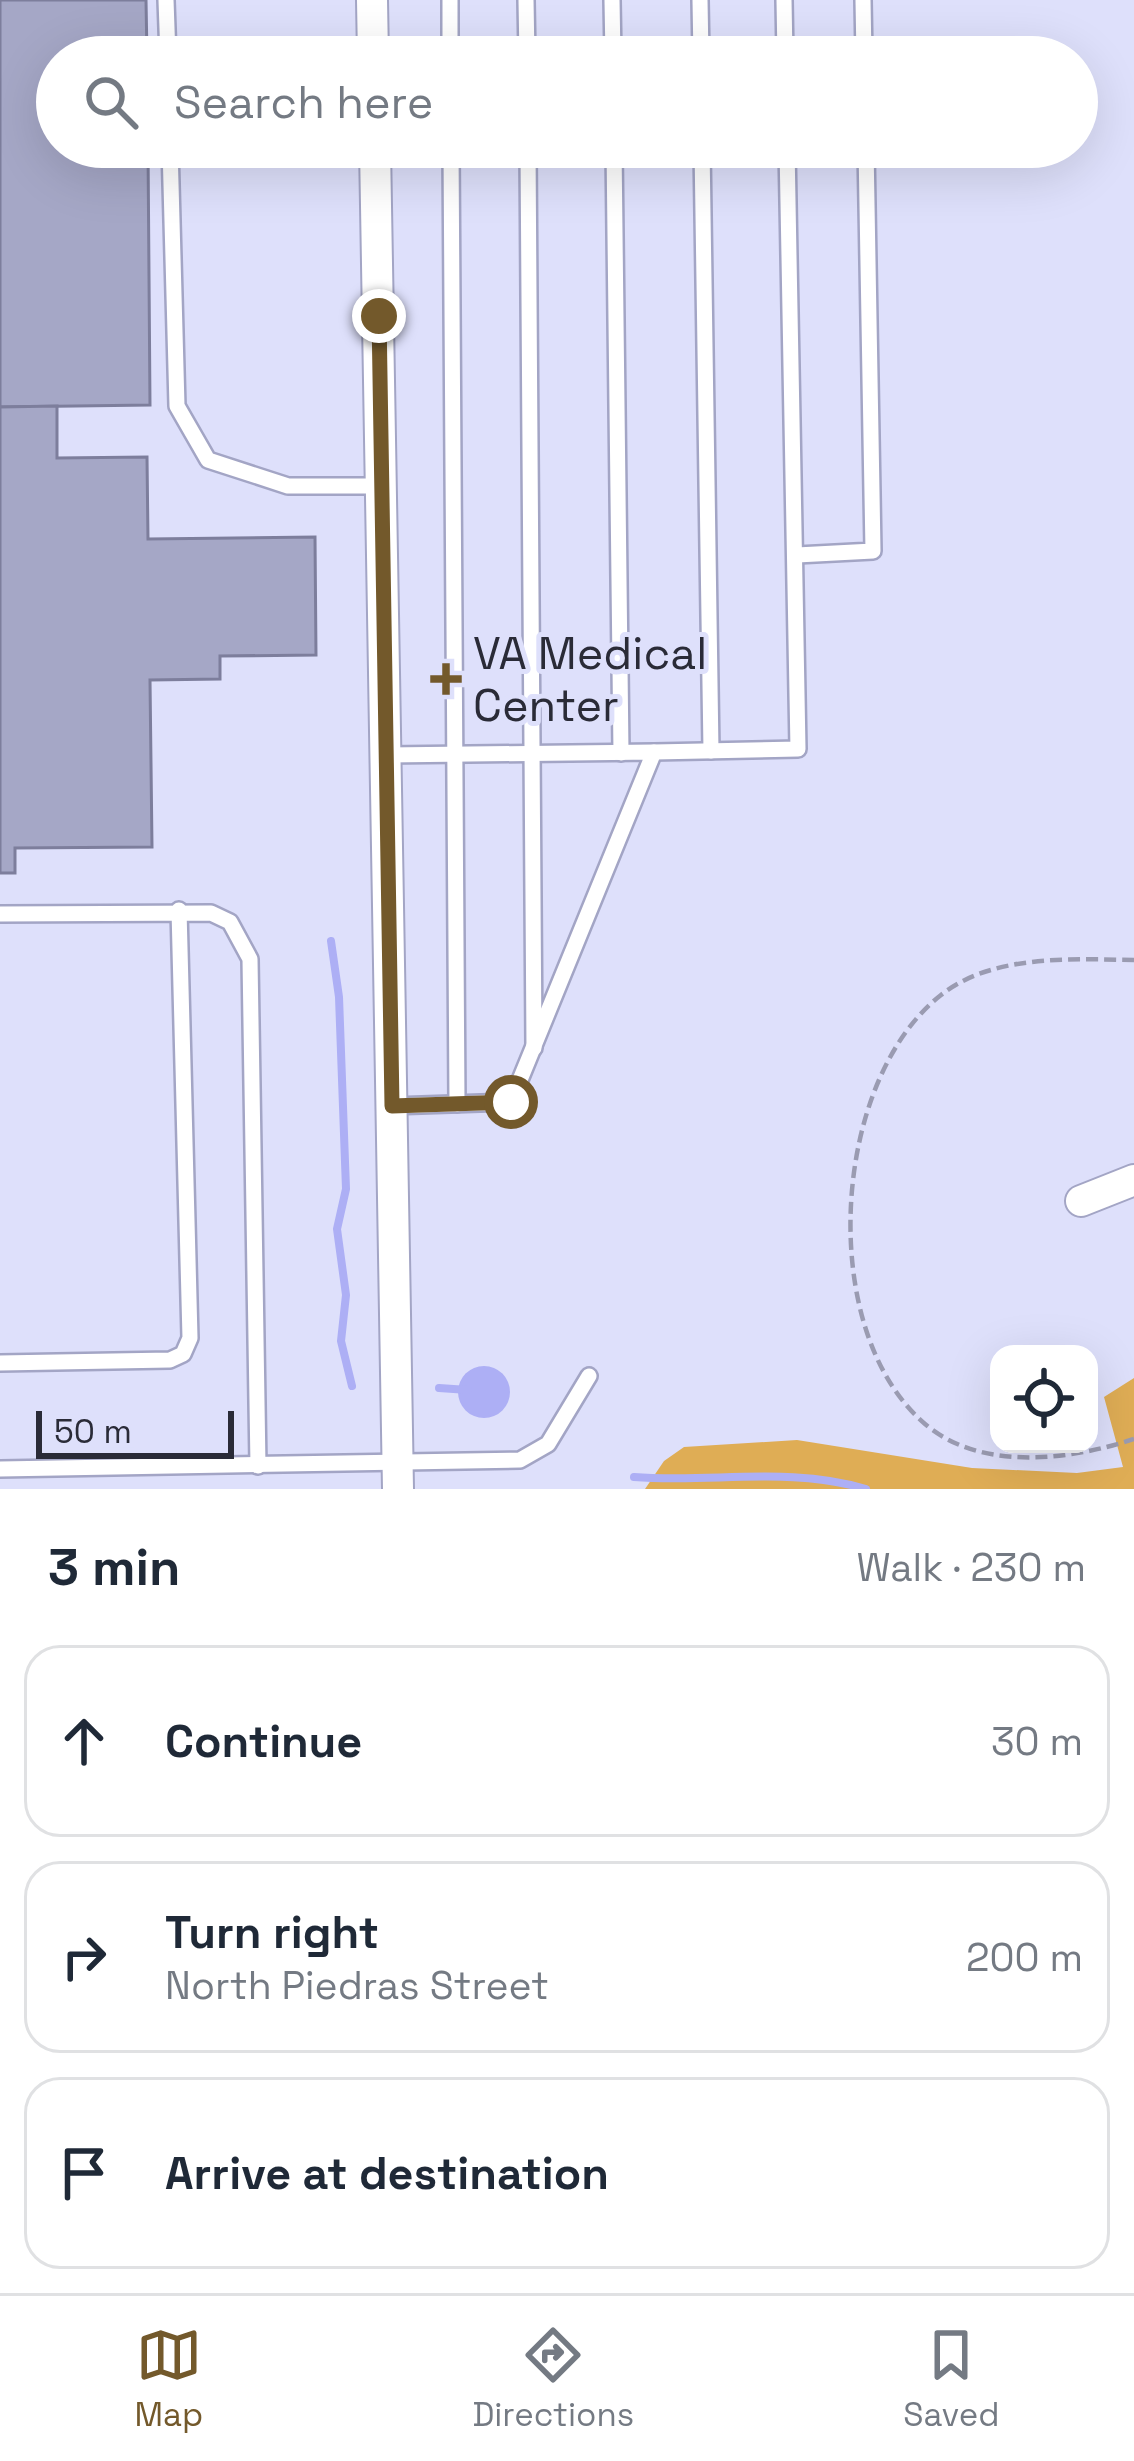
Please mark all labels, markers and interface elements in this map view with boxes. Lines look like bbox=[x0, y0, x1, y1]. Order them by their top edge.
search box bbox=[36, 36, 1098, 168]
icon: search bbox=[78, 69, 144, 135]
text: Search here bbox=[174, 74, 433, 131]
route end bbox=[352, 289, 406, 343]
place label: VA Medical Center bbox=[473, 625, 707, 734]
marker: VA Medical Center bbox=[430, 663, 462, 695]
route start bbox=[484, 1075, 538, 1129]
map controls bbox=[990, 1345, 1098, 1453]
button: locate bbox=[990, 1345, 1098, 1453]
scale bar bbox=[36, 1405, 234, 1458]
text: 50 m bbox=[54, 1411, 132, 1453]
text: 3 min bbox=[48, 1535, 181, 1600]
text: Walk · 230 m bbox=[856, 1543, 1086, 1592]
icon: ahead bbox=[51, 1708, 117, 1774]
text: Continue bbox=[165, 1713, 362, 1770]
text: 30 m bbox=[991, 1717, 1083, 1766]
text: Turn right bbox=[165, 1904, 379, 1961]
icon: right bbox=[51, 1924, 117, 1990]
text: 200 m bbox=[966, 1933, 1083, 1982]
text: North Piedras Street bbox=[165, 1961, 549, 2010]
icon: arrive bbox=[51, 2140, 117, 2206]
text: Arrive at destination bbox=[165, 2145, 609, 2202]
tab: Map bbox=[135, 2322, 203, 2436]
tab: Directions bbox=[472, 2322, 634, 2436]
tab: Saved bbox=[903, 2322, 999, 2436]

